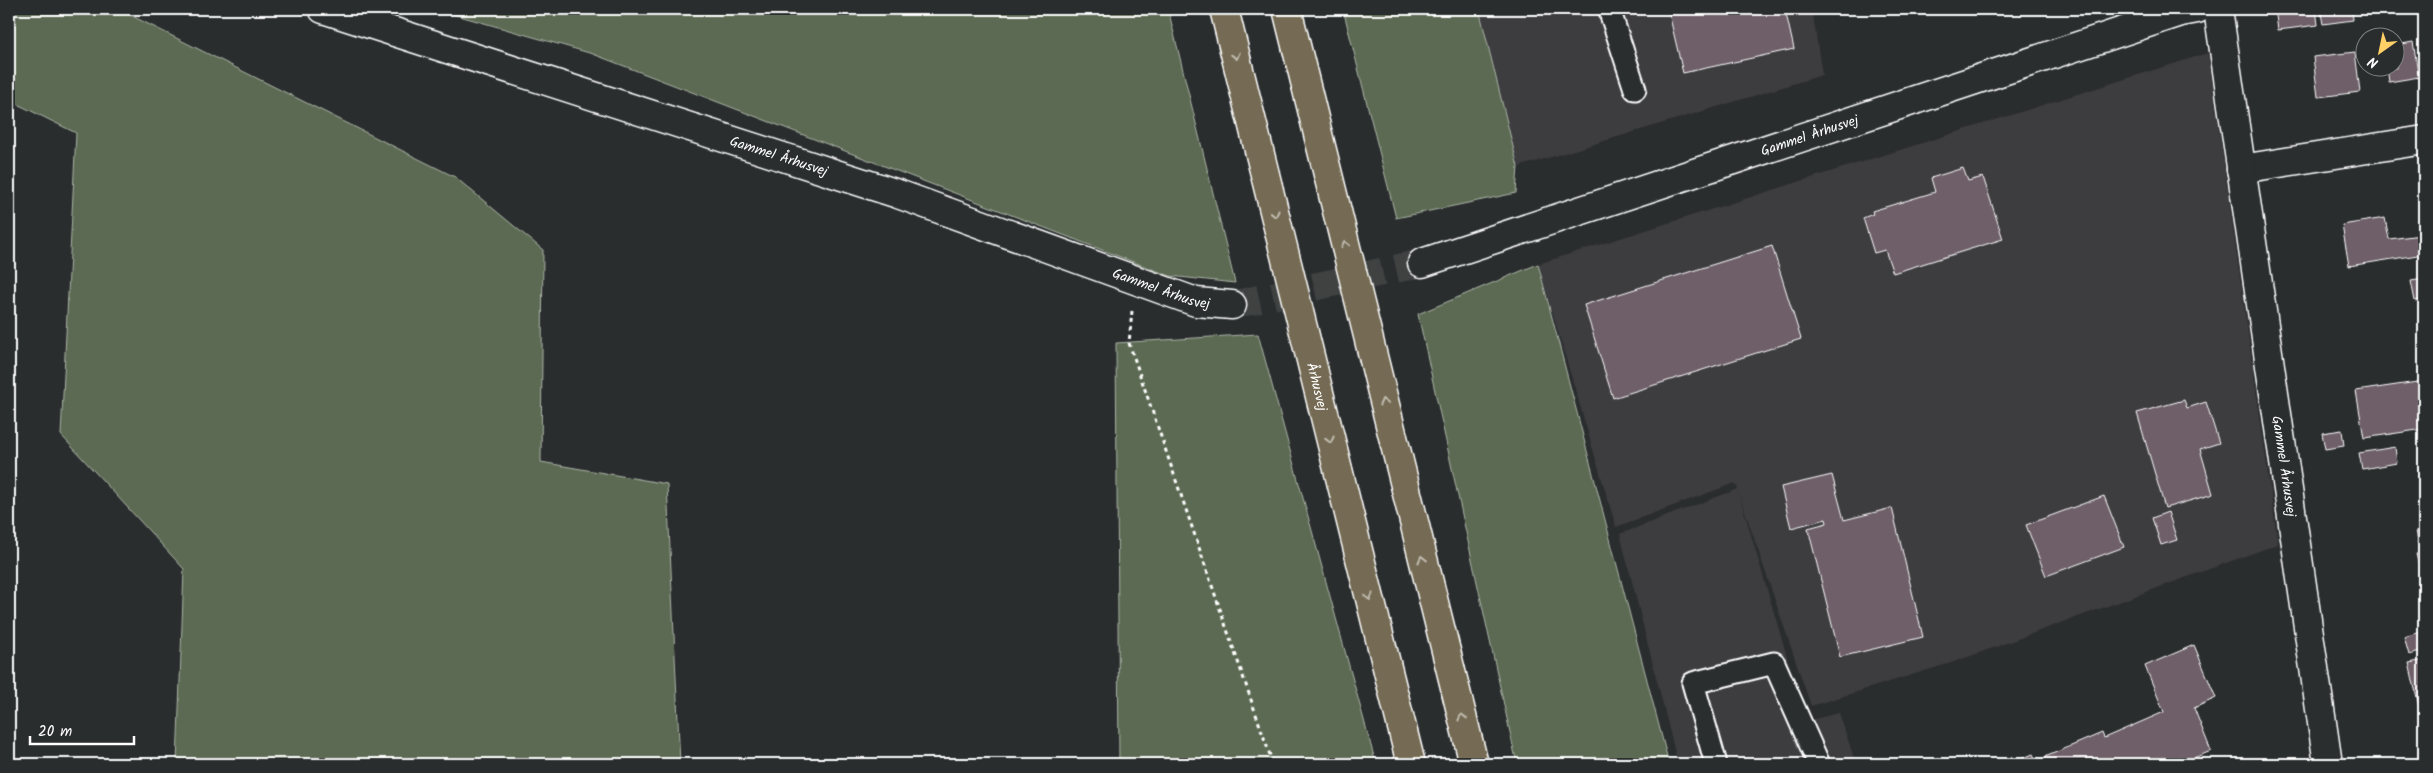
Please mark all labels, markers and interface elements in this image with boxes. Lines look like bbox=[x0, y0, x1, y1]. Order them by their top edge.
north arrow bbox=[2356, 28, 2406, 78]
text: N bbox=[2364, 50, 2383, 74]
one-way arrow bbox=[1230, 52, 1241, 61]
street label: Gammel Århusvej bbox=[1758, 109, 1862, 162]
street label: Gammel Århusvej bbox=[727, 131, 831, 183]
one-way arrow bbox=[1269, 209, 1280, 218]
one-way arrow bbox=[1340, 240, 1350, 248]
street label: Gammel Århusvej bbox=[1109, 263, 1211, 315]
street label: Århusvej bbox=[1300, 360, 1333, 414]
one-way arrow bbox=[1378, 397, 1389, 406]
street label: Gammel Århusvej bbox=[2265, 414, 2302, 519]
one-way arrow bbox=[1324, 435, 1335, 444]
one-way arrow bbox=[1417, 555, 1428, 564]
one-way arrow bbox=[1363, 593, 1374, 602]
one-way arrow bbox=[1457, 712, 1468, 721]
scale bar bbox=[30, 713, 134, 745]
text: 20 m bbox=[38, 720, 72, 744]

